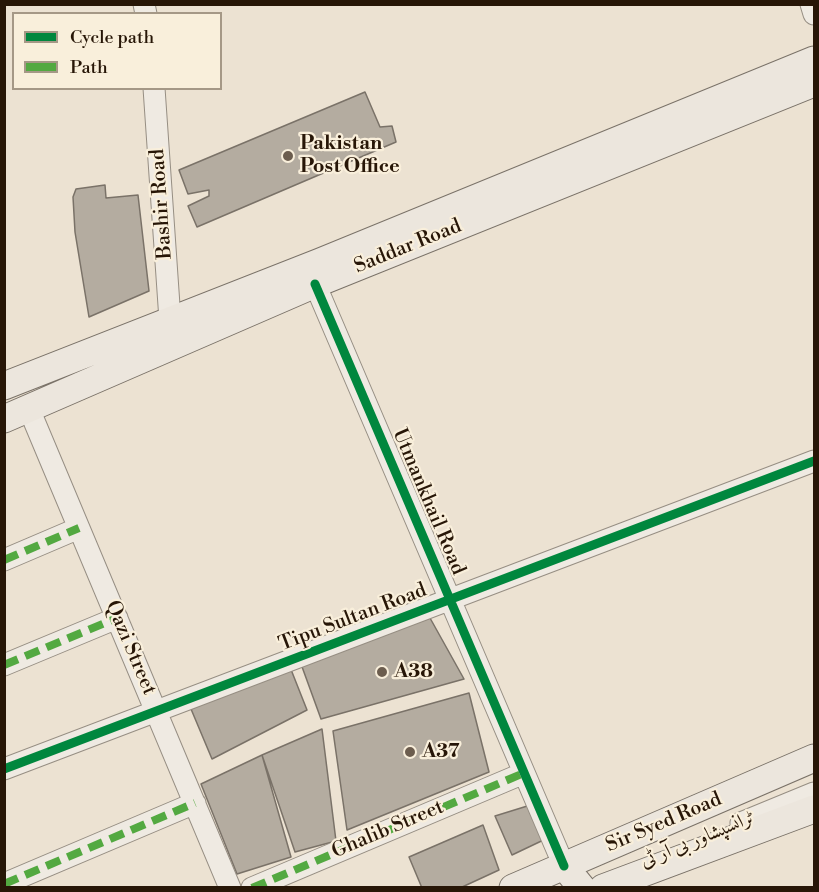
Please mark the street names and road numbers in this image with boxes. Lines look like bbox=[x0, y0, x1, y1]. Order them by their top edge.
street label: Bashir Road bbox=[146, 148, 178, 260]
street label: Saddar Road bbox=[351, 215, 465, 279]
street label: Utmankhail Road bbox=[386, 425, 470, 579]
street label: Tipu Sultan Road bbox=[276, 579, 430, 657]
street label: Qazi Street bbox=[99, 597, 161, 699]
street label: Sir Syed Road bbox=[603, 788, 725, 858]
street label: Ghalib Street bbox=[328, 796, 448, 864]
street label: ٹرانسپشاور بی آر ٹی bbox=[637, 806, 759, 874]

